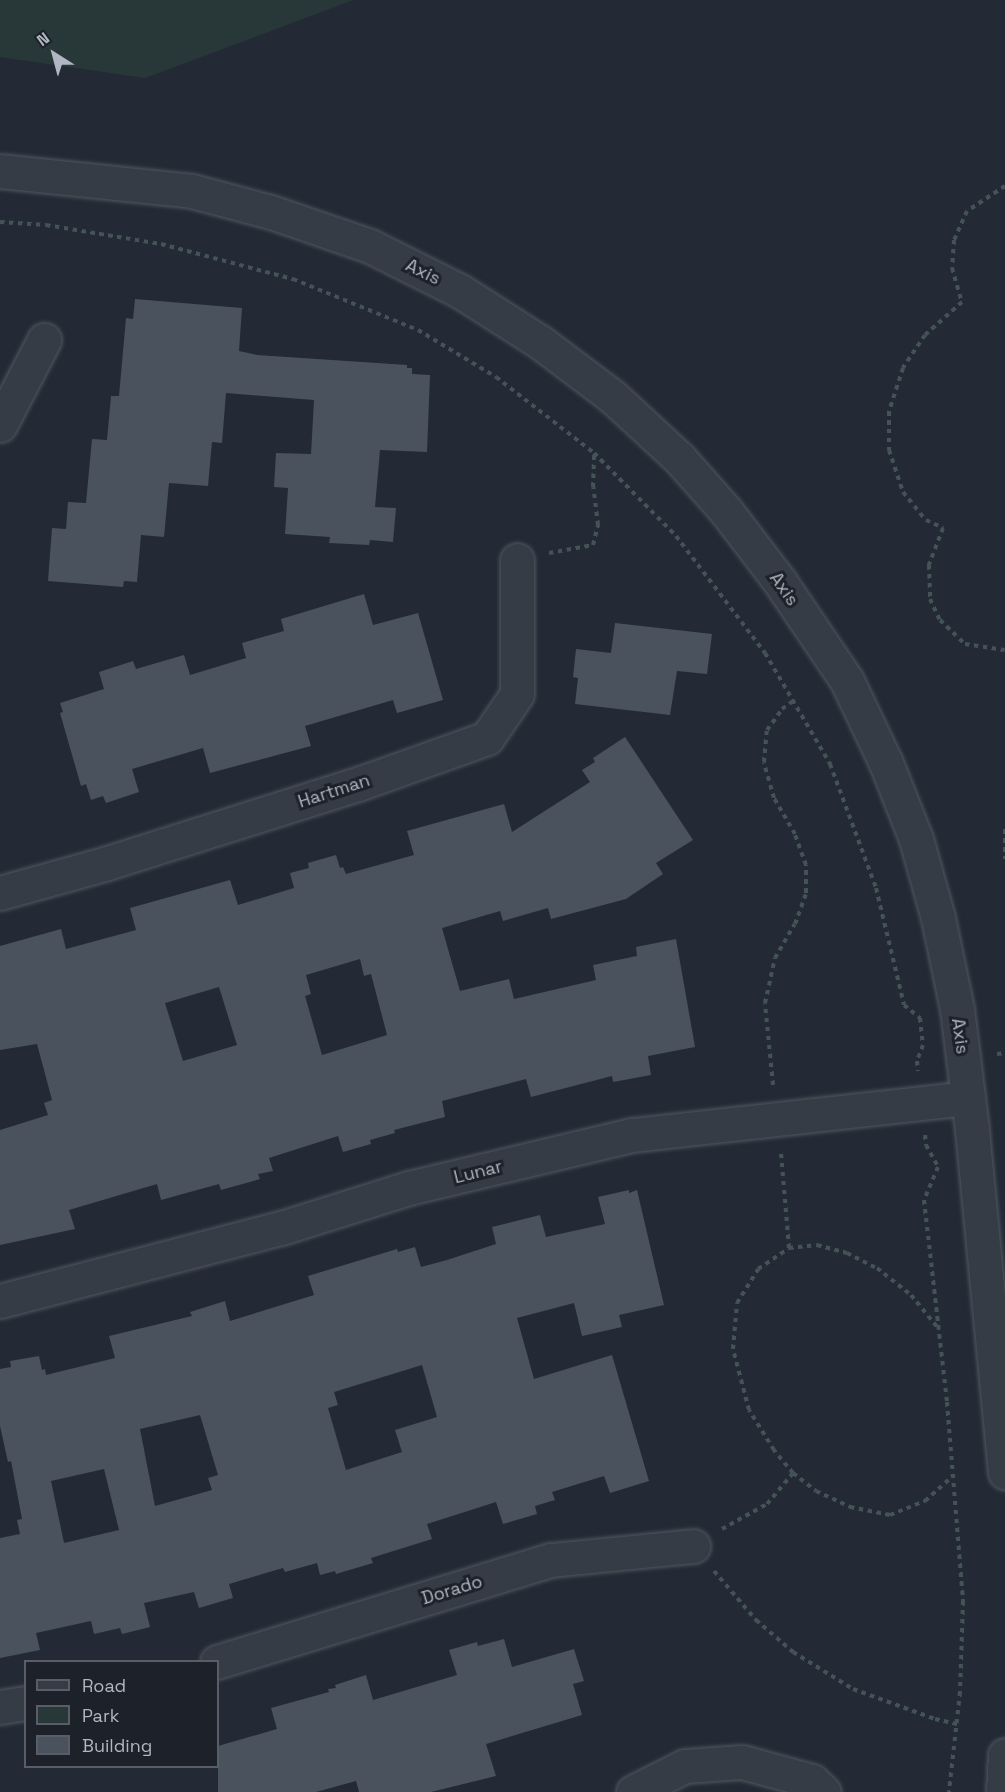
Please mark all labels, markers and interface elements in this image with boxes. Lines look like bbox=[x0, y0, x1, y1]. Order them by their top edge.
north arrow bbox=[24, 24, 84, 84]
text: N bbox=[33, 27, 54, 51]
street label: Axis bbox=[402, 254, 444, 290]
street label: Axis bbox=[765, 568, 803, 610]
street label: Hartman bbox=[295, 769, 373, 813]
street label: Axis bbox=[947, 1017, 973, 1055]
street label: Lunar bbox=[452, 1156, 504, 1188]
street label: Dorado bbox=[419, 1571, 485, 1609]
legend bbox=[24, 1660, 219, 1768]
text: Road bbox=[82, 1674, 126, 1697]
text: Park bbox=[82, 1704, 119, 1727]
text: Building bbox=[82, 1734, 152, 1757]

